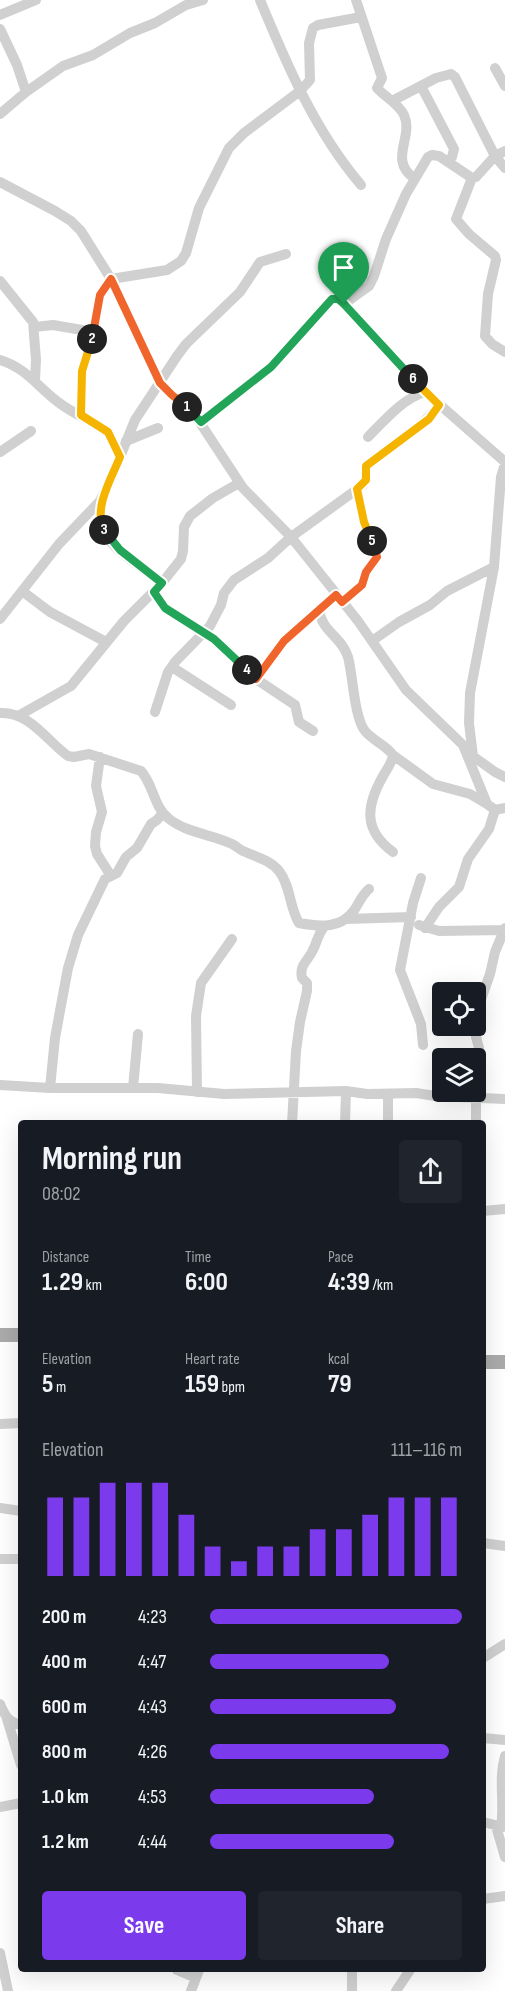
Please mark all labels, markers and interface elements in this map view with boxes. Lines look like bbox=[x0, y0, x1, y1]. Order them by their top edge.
pin bbox=[318, 242, 369, 304]
icon: arrive bbox=[327, 251, 360, 284]
pin: 2 bbox=[77, 324, 107, 354]
text: 2 bbox=[88, 329, 96, 348]
pin: 6 bbox=[398, 364, 428, 394]
text: 6 bbox=[409, 369, 417, 388]
pin: 1 bbox=[172, 392, 202, 422]
text: 1 bbox=[184, 397, 190, 416]
pin: 3 bbox=[89, 515, 119, 545]
text: 3 bbox=[100, 520, 108, 539]
pin: 5 bbox=[357, 526, 387, 556]
text: 5 bbox=[368, 531, 376, 550]
pin: 4 bbox=[232, 655, 262, 685]
text: 4 bbox=[243, 660, 251, 679]
map controls bbox=[432, 982, 486, 1102]
button: locate bbox=[432, 982, 486, 1036]
button: layers bbox=[432, 1048, 486, 1102]
text: Morning run bbox=[42, 1139, 182, 1179]
button: share bbox=[399, 1140, 462, 1203]
text: 08:02 bbox=[42, 1182, 81, 1206]
text: Distance bbox=[42, 1248, 89, 1267]
text: Time bbox=[185, 1248, 211, 1267]
text: Pace bbox=[328, 1248, 353, 1267]
text: 1.29 bbox=[42, 1267, 83, 1298]
text: 6:00 bbox=[185, 1267, 228, 1298]
text: 4:39 bbox=[328, 1267, 370, 1298]
text: km bbox=[83, 1276, 102, 1295]
text: /km bbox=[370, 1276, 393, 1295]
text: Elevation bbox=[42, 1350, 91, 1369]
text: Heart rate bbox=[185, 1350, 240, 1369]
text: kcal bbox=[328, 1350, 349, 1369]
text: 5 bbox=[42, 1369, 53, 1400]
text: 159 bbox=[185, 1369, 219, 1400]
text: 79 bbox=[328, 1369, 352, 1400]
text: m bbox=[53, 1378, 66, 1397]
text: bpm bbox=[219, 1378, 245, 1397]
text: Elevation bbox=[42, 1438, 104, 1462]
text: 111–116 m bbox=[391, 1438, 462, 1462]
text: 200 m bbox=[42, 1605, 86, 1629]
text: 4:23 bbox=[138, 1605, 167, 1629]
text: 400 m bbox=[42, 1650, 87, 1674]
text: 4:47 bbox=[138, 1650, 166, 1674]
text: 600 m bbox=[42, 1695, 87, 1719]
text: 4:43 bbox=[138, 1695, 167, 1719]
text: 800 m bbox=[42, 1740, 87, 1764]
text: 4:26 bbox=[138, 1740, 167, 1764]
text: 1.0 km bbox=[42, 1785, 89, 1809]
text: 4:53 bbox=[138, 1785, 167, 1809]
text: 1.2 km bbox=[42, 1830, 89, 1854]
text: 4:44 bbox=[138, 1830, 167, 1854]
button: Save bbox=[42, 1891, 246, 1960]
button: Share bbox=[258, 1891, 462, 1960]

